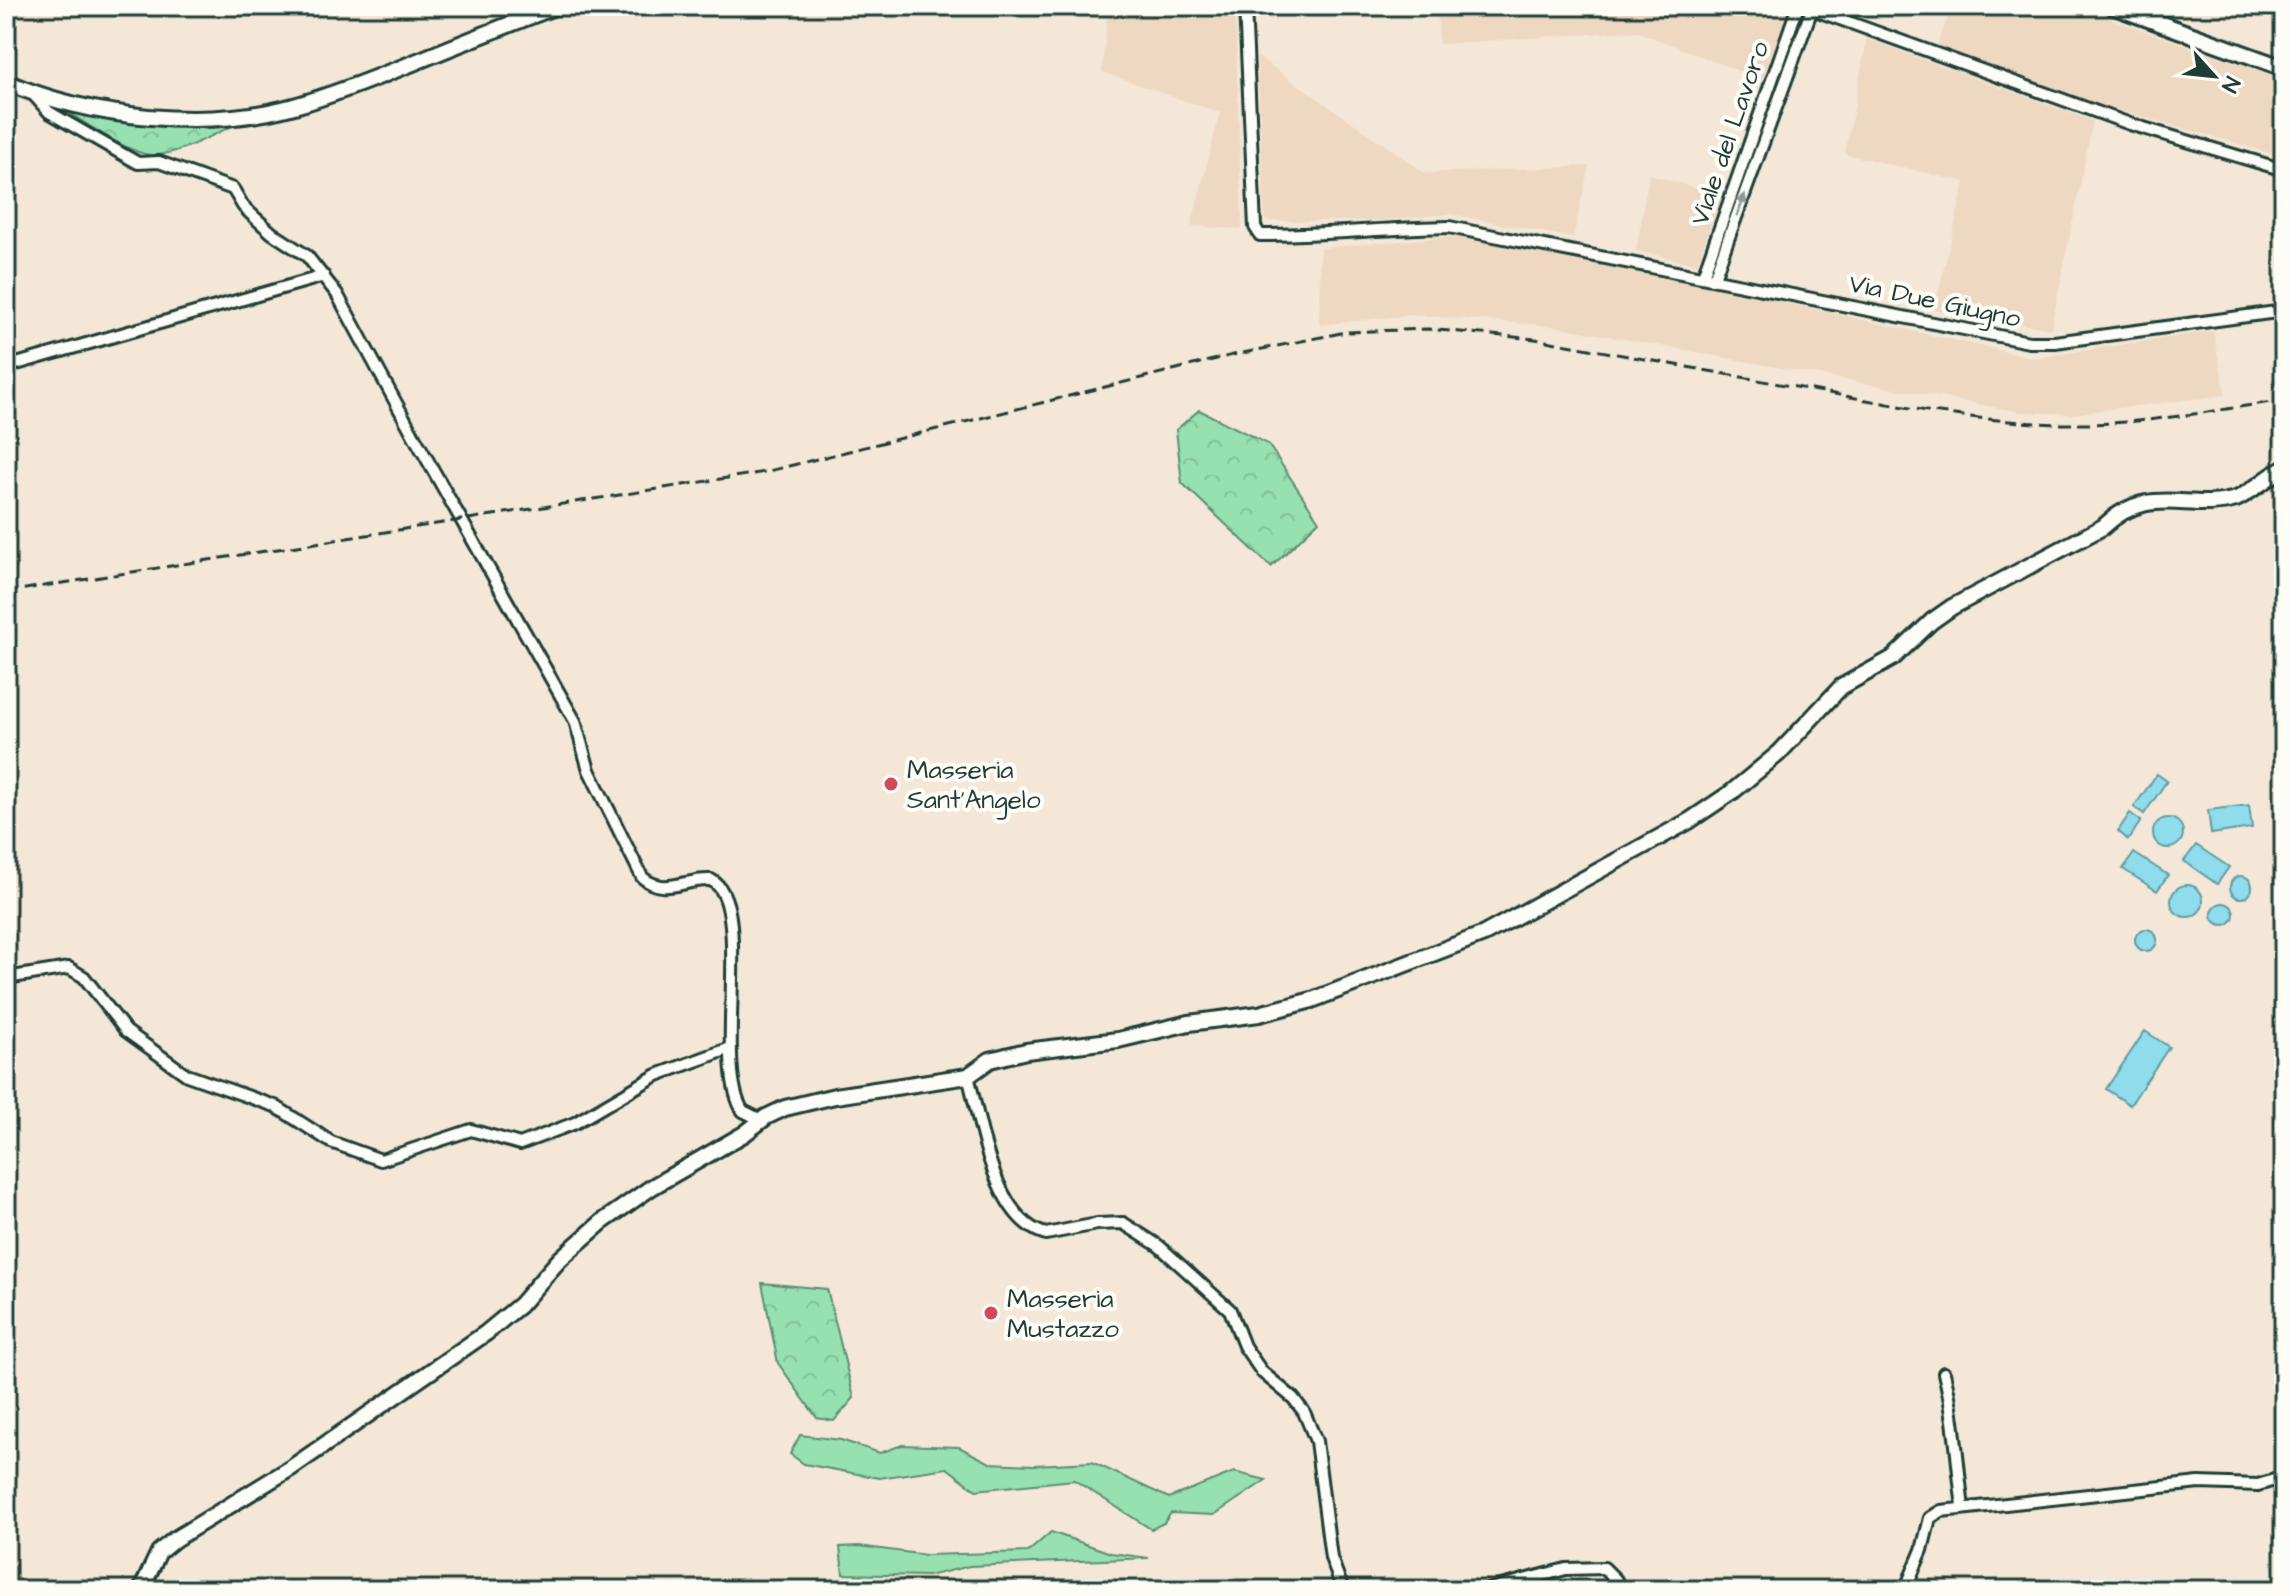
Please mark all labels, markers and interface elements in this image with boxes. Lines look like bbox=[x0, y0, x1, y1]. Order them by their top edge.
street label: Viale del Lavoro bbox=[1682, 36, 1778, 230]
north arrow bbox=[2174, 36, 2254, 116]
text: N bbox=[2213, 71, 2247, 98]
one-way arrow bbox=[1735, 192, 1747, 216]
street label: Via Due Giugno bbox=[1845, 265, 2024, 339]
place label: Masseria Sant'Angelo bbox=[907, 752, 1041, 820]
marker: Masseria Sant'Angelo bbox=[882, 775, 900, 793]
place label: Masseria Mustazzo bbox=[1007, 1281, 1119, 1347]
marker: Masseria Mustazzo bbox=[982, 1304, 1000, 1322]

